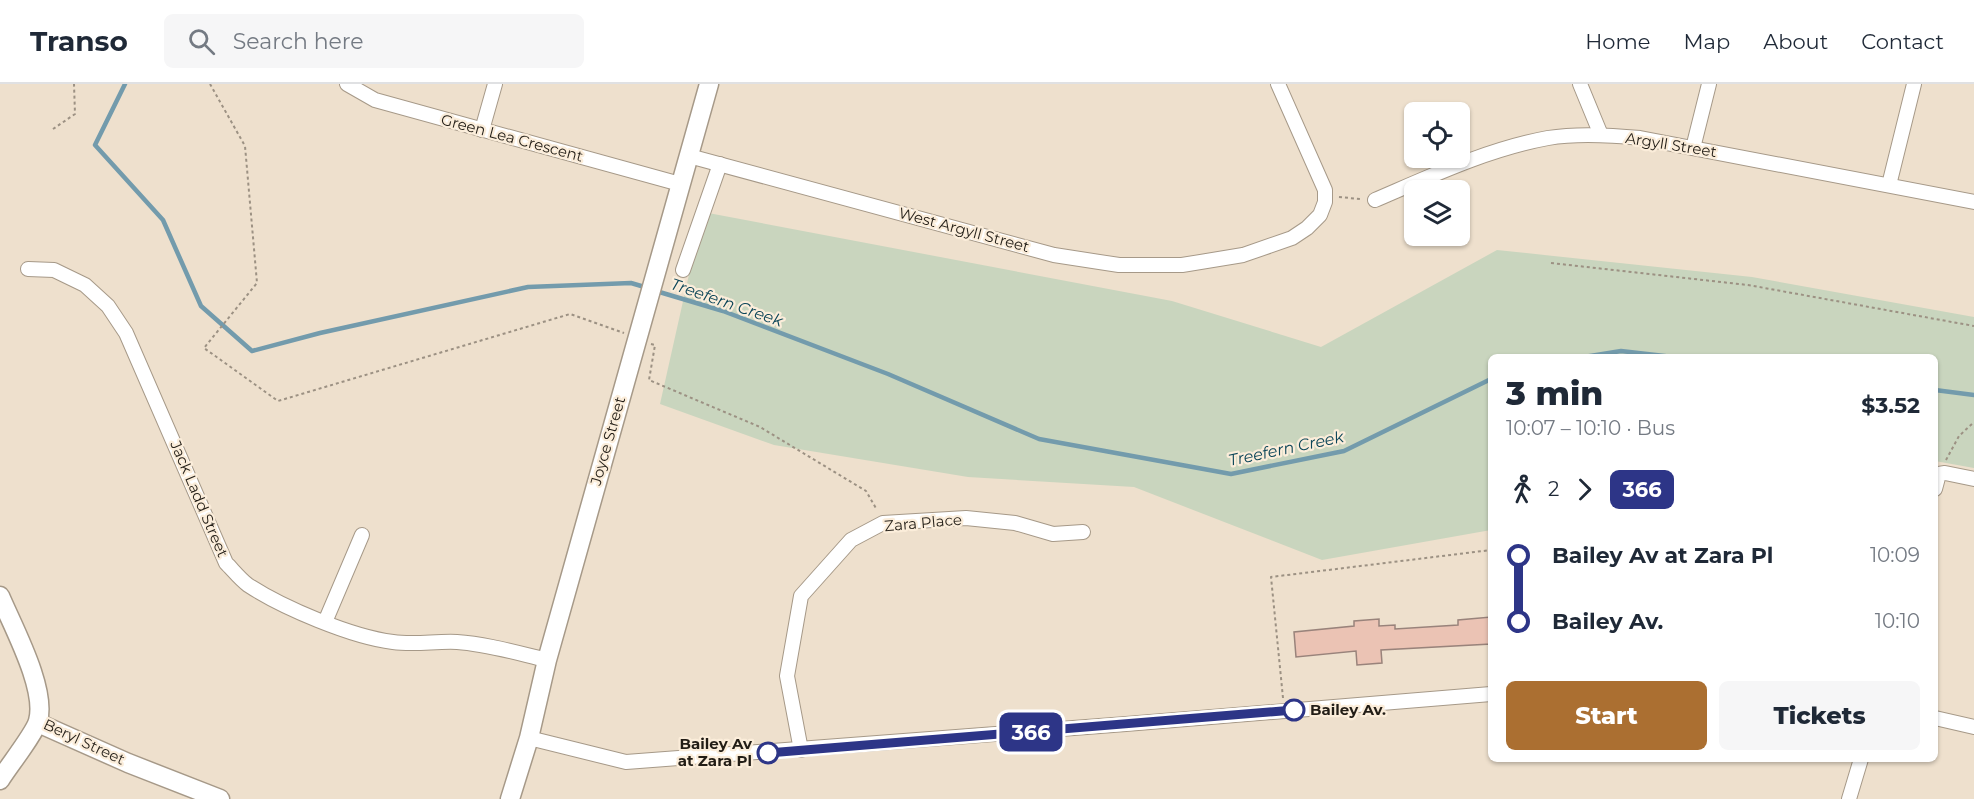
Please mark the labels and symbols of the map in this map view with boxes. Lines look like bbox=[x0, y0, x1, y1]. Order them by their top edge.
street label: Green Lea Crescent bbox=[439, 109, 585, 166]
street label: Argyll Street bbox=[1624, 128, 1718, 161]
street label: West Argyll Street bbox=[897, 203, 1032, 256]
water label: Treefern Creek bbox=[668, 274, 787, 331]
street label: Joyce Street bbox=[586, 394, 629, 488]
water label: Treefern Creek bbox=[1227, 427, 1347, 470]
street label: Jack Ladd Street bbox=[166, 437, 233, 560]
street label: Zara Place bbox=[883, 510, 963, 535]
marker: Bailey Av. bbox=[1283, 699, 1305, 721]
place label: Bailey Av. bbox=[1310, 700, 1386, 719]
line badge: 366 bbox=[996, 712, 1066, 752]
street label: Beryl Street bbox=[40, 714, 128, 769]
place label: Bailey Av at Zara Pl bbox=[678, 734, 753, 770]
marker: Bailey Av at Zara Pl bbox=[757, 742, 779, 764]

